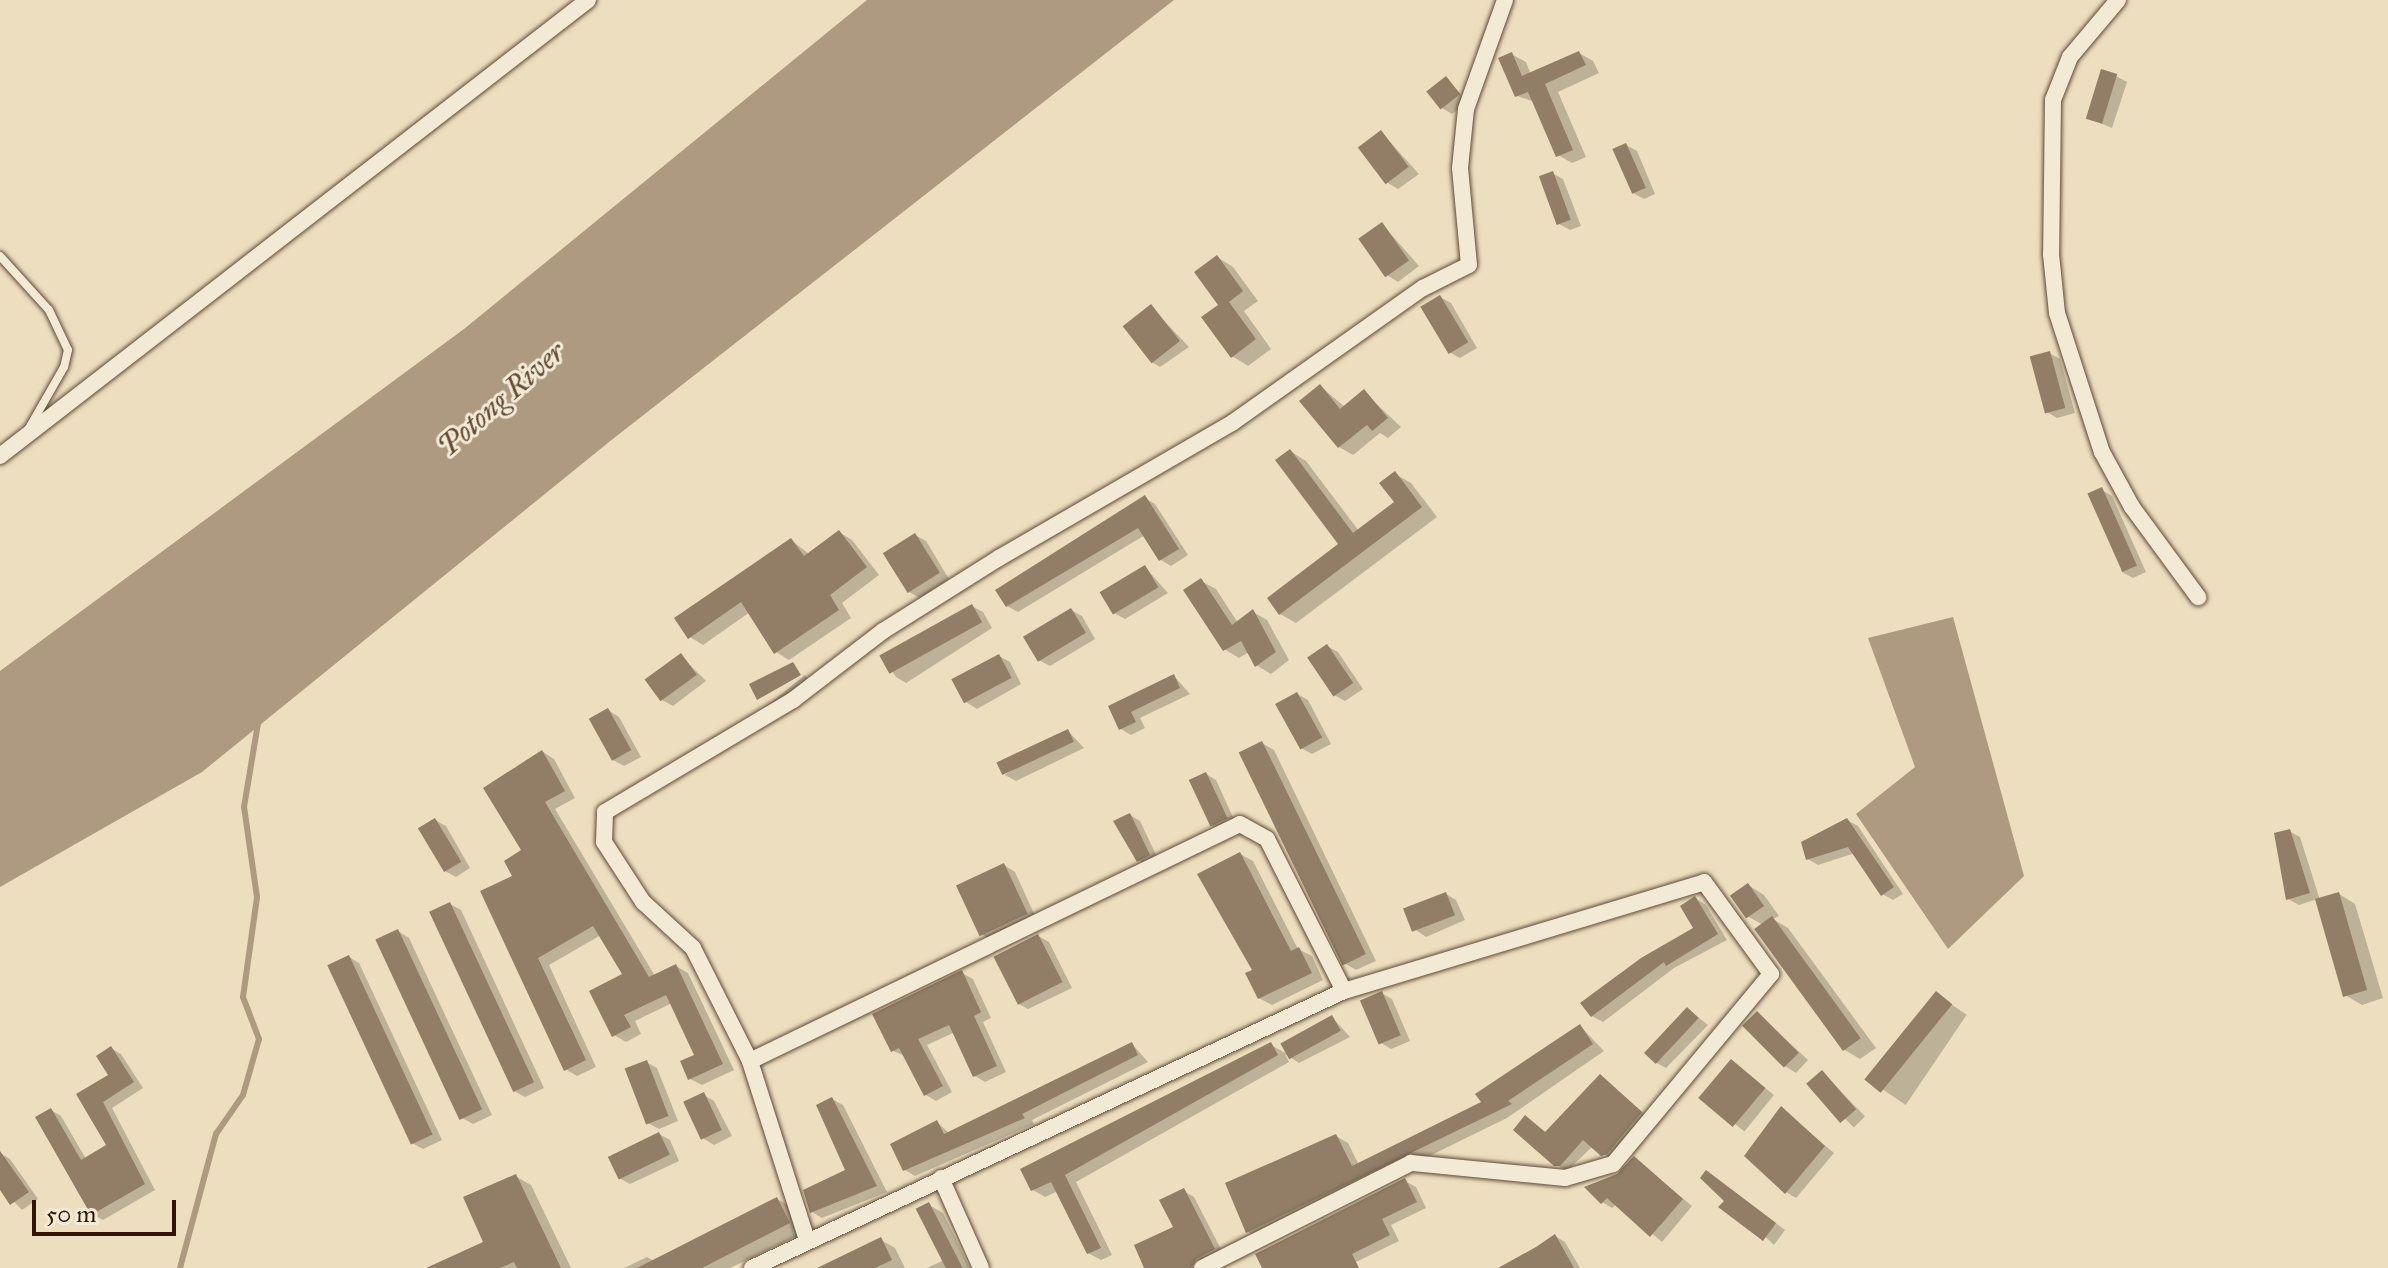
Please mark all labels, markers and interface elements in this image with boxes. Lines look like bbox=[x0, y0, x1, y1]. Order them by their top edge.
water label: Potong River bbox=[430, 334, 572, 464]
scale bar bbox=[36, 1184, 180, 1234]
text: 50 m bbox=[46, 1199, 96, 1229]

